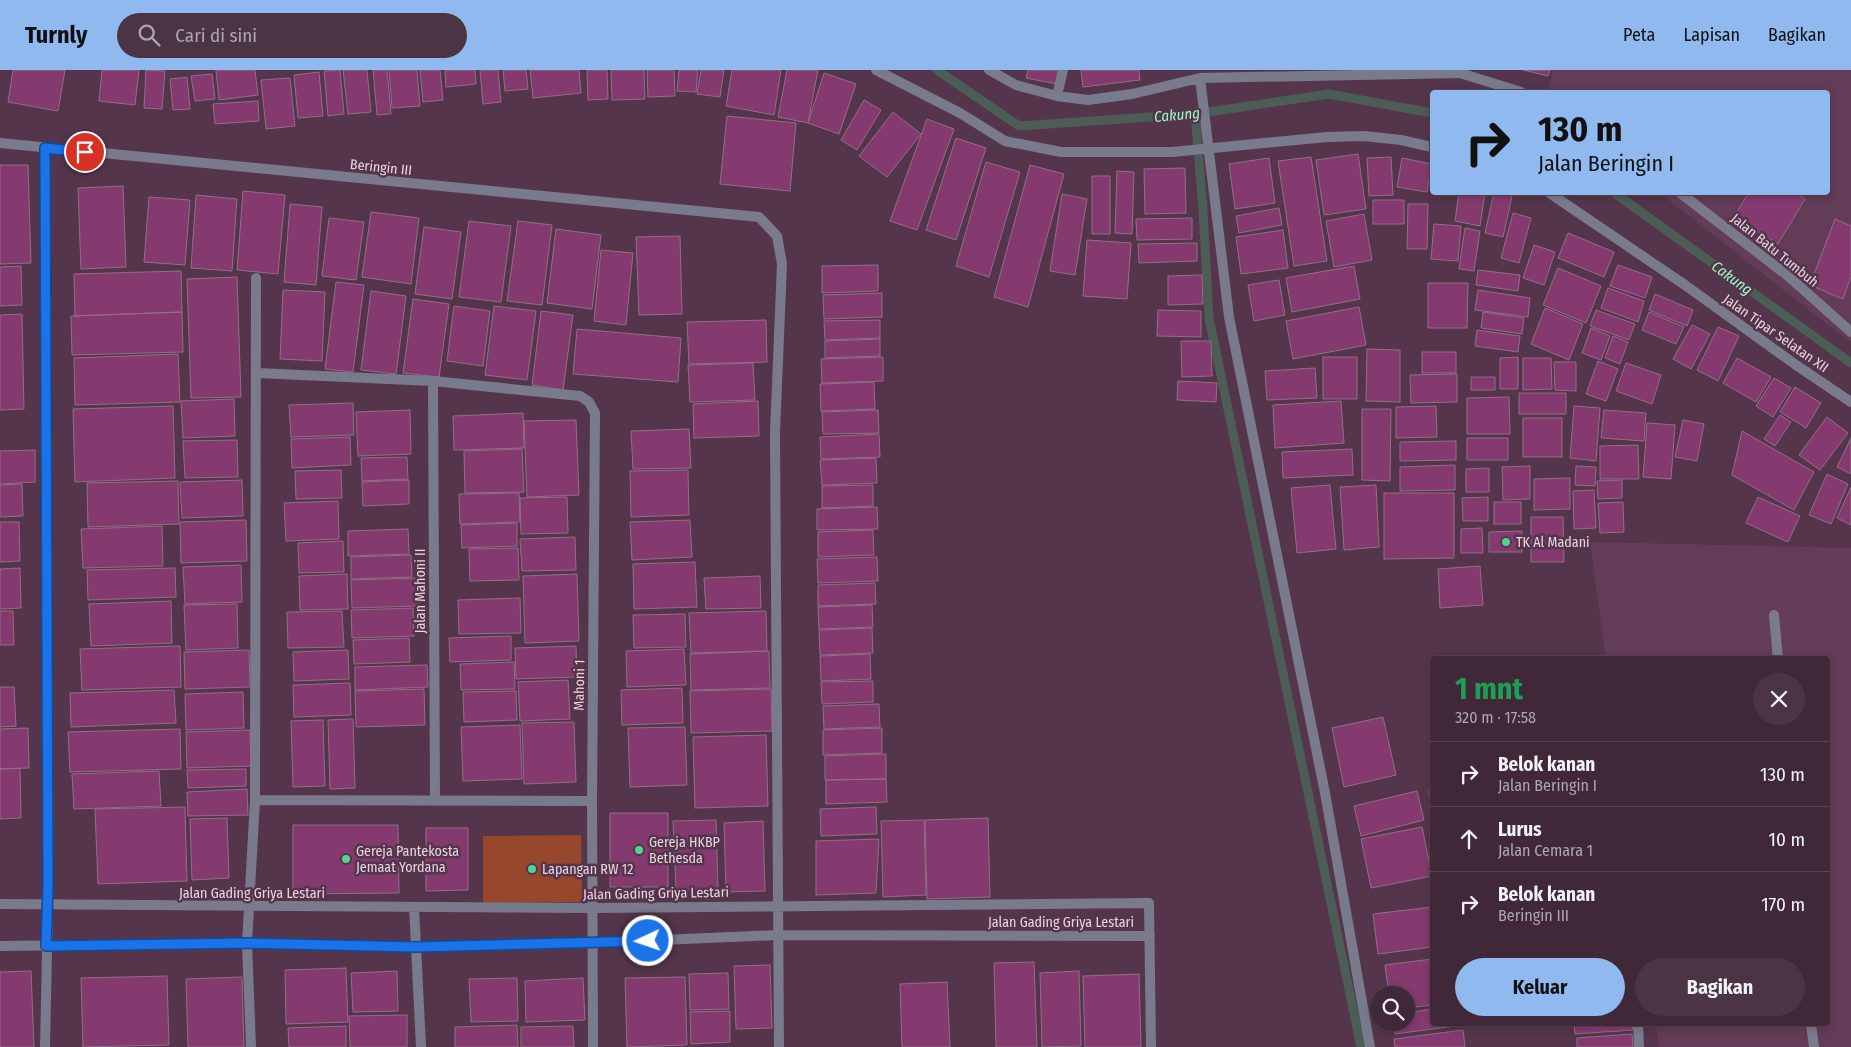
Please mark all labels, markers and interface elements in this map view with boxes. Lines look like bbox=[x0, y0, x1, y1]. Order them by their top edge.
search box bbox=[117, 13, 467, 58]
text: Turnly bbox=[25, 21, 87, 49]
icon: search bbox=[135, 21, 163, 49]
text: Cari di sini bbox=[175, 24, 257, 47]
text: Peta bbox=[1623, 24, 1655, 46]
text: Lapisan bbox=[1683, 24, 1740, 46]
text: Bagikan bbox=[1768, 24, 1826, 46]
water label: Cakung bbox=[1153, 104, 1201, 126]
text: 130 m bbox=[1538, 108, 1622, 150]
icon: right bbox=[1455, 110, 1520, 175]
pin bbox=[64, 131, 106, 173]
icon: arrive bbox=[71, 138, 99, 166]
text: Jalan Beringin I bbox=[1538, 150, 1674, 177]
street label: Beringin III bbox=[349, 156, 413, 179]
street label: Jalan Batu Tumbuh bbox=[1728, 210, 1822, 291]
water label: Cakung bbox=[1708, 257, 1756, 299]
street label: Jalan Tipar Selatan XII bbox=[1720, 291, 1832, 376]
place label: TK Al Madani bbox=[1516, 534, 1590, 551]
marker: TK Al Madani bbox=[1500, 536, 1512, 548]
street label: Jalan Mahoni II bbox=[412, 549, 429, 633]
street label: Mahoni 1 bbox=[571, 659, 588, 711]
text: 1 mnt bbox=[1455, 671, 1523, 707]
button: close bbox=[1753, 673, 1805, 725]
text: 320 m · 17:58 bbox=[1455, 708, 1536, 727]
text: Belok kanan bbox=[1498, 753, 1595, 776]
icon: right bbox=[1455, 760, 1483, 788]
text: 130 m bbox=[1760, 763, 1805, 786]
text: Jalan Beringin I bbox=[1498, 776, 1597, 795]
text: Lurus bbox=[1498, 818, 1542, 841]
icon: ahead bbox=[1455, 825, 1483, 853]
text: 10 m bbox=[1769, 828, 1805, 851]
place label: Gereja HKBP Bethesda bbox=[649, 834, 720, 867]
text: Jalan Cemara 1 bbox=[1498, 841, 1593, 860]
place label: Gereja Pantekosta Jemaat Yordana bbox=[356, 843, 459, 876]
marker: Gereja HKBP Bethesda bbox=[633, 844, 645, 856]
marker: Gereja Pantekosta Jemaat Yordana bbox=[340, 853, 352, 865]
place label: Lapangan RW 12 bbox=[542, 861, 633, 878]
marker: Lapangan RW 12 bbox=[526, 863, 538, 875]
text: Belok kanan bbox=[1498, 883, 1595, 906]
street label: Jalan Gading Griya Lestari bbox=[583, 884, 729, 903]
street label: Jalan Gading Griya Lestari bbox=[179, 885, 325, 902]
icon: right bbox=[1455, 890, 1483, 918]
text: 170 m bbox=[1761, 893, 1805, 916]
text: Beringin III bbox=[1498, 906, 1569, 925]
position arrow bbox=[621, 914, 673, 966]
street label: Jalan Gading Griya Lestari bbox=[988, 914, 1134, 931]
button: Keluar bbox=[1455, 958, 1625, 1016]
button: Bagikan bbox=[1635, 958, 1805, 1016]
map controls bbox=[1370, 986, 1415, 1031]
button: search bbox=[1370, 986, 1415, 1031]

